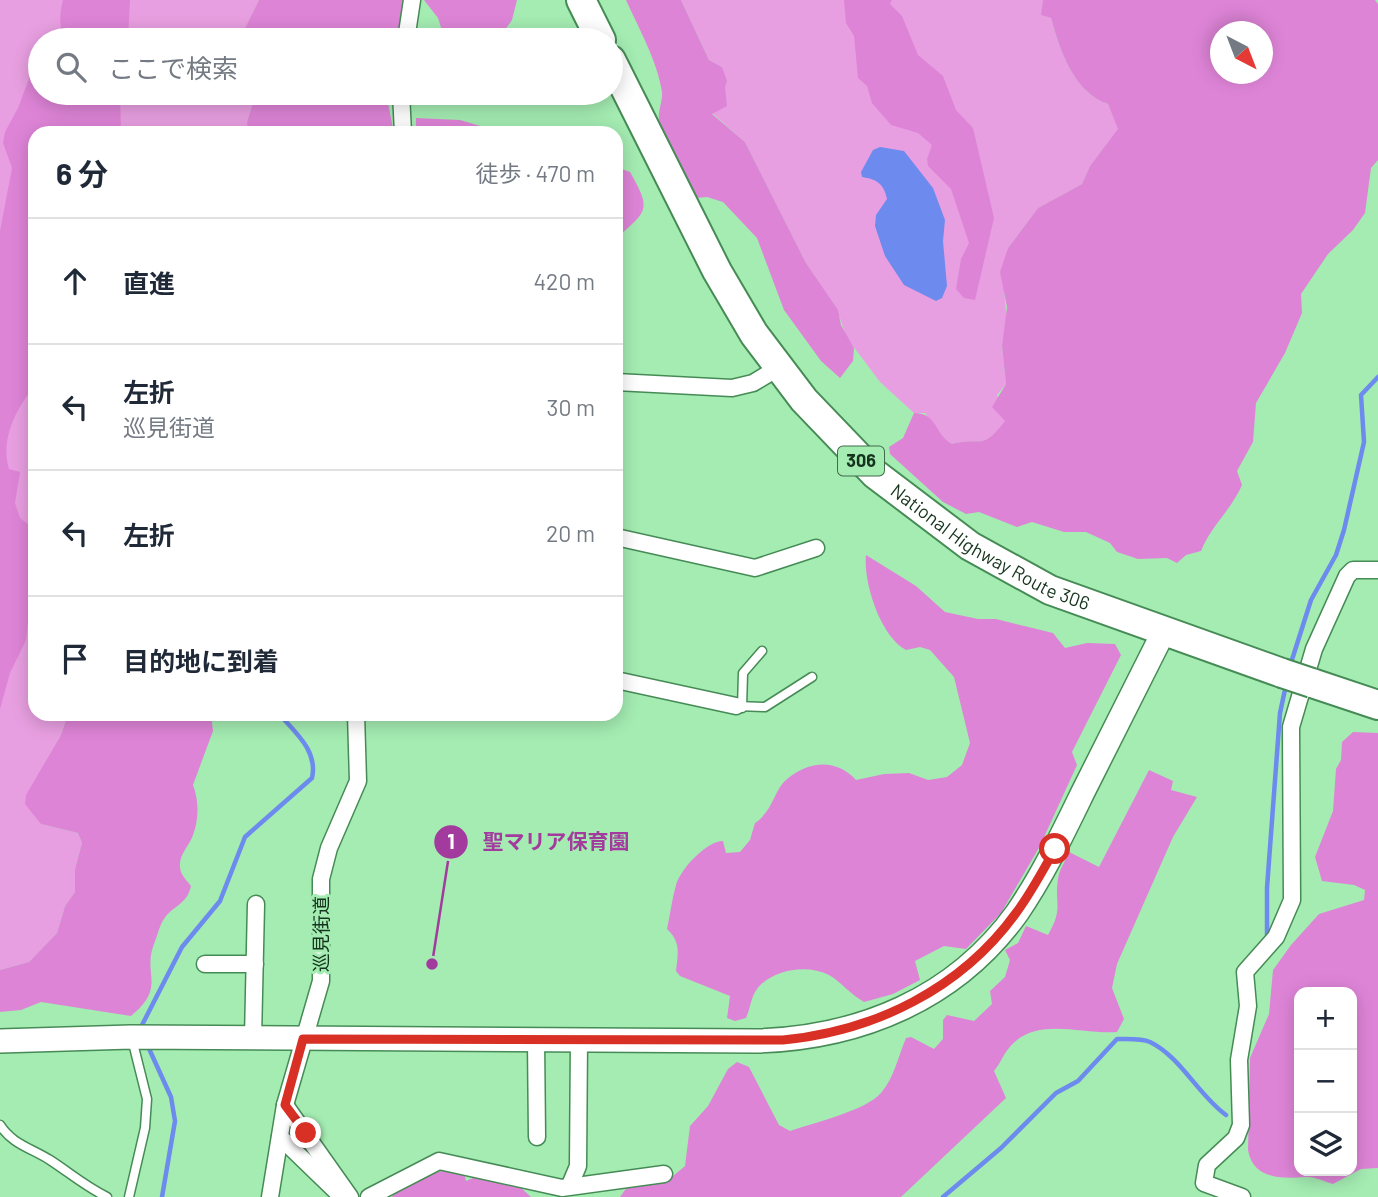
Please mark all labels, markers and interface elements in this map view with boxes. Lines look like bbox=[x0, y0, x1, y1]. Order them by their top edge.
north arrow bbox=[1210, 21, 1273, 84]
search box bbox=[28, 28, 623, 105]
icon: search bbox=[52, 48, 90, 86]
text: ここで検索 bbox=[108, 52, 238, 83]
text: 6 分 bbox=[56, 155, 108, 191]
text: 徒歩 · 470 m bbox=[475, 159, 595, 187]
icon: ahead bbox=[56, 262, 94, 300]
text: 直進 bbox=[123, 267, 175, 298]
text: 420 m bbox=[533, 267, 595, 295]
text: 左折 bbox=[123, 376, 175, 407]
icon: left bbox=[56, 388, 94, 426]
text: 30 m bbox=[547, 393, 595, 421]
text: 巡見街道 bbox=[123, 413, 215, 441]
road number: 306 bbox=[838, 447, 884, 476]
street label: National Highway Route 306 bbox=[887, 478, 1093, 614]
icon: left bbox=[56, 514, 94, 552]
text: 左折 bbox=[123, 519, 175, 550]
text: 20 m bbox=[546, 519, 595, 547]
icon: arrive bbox=[56, 640, 94, 678]
text: 目的地に到着 bbox=[123, 645, 279, 676]
callout: 聖マリア保育園 bbox=[434, 821, 644, 863]
text: 1 bbox=[447, 828, 455, 853]
text: 聖マリア保育園 bbox=[483, 828, 630, 853]
route start bbox=[1039, 833, 1070, 864]
street label: 巡見街道 bbox=[309, 896, 332, 972]
map controls bbox=[1294, 987, 1357, 1176]
button: + bbox=[1294, 987, 1357, 1050]
button: − bbox=[1294, 1050, 1357, 1113]
button: layers bbox=[1294, 1113, 1357, 1176]
route end bbox=[290, 1117, 321, 1148]

